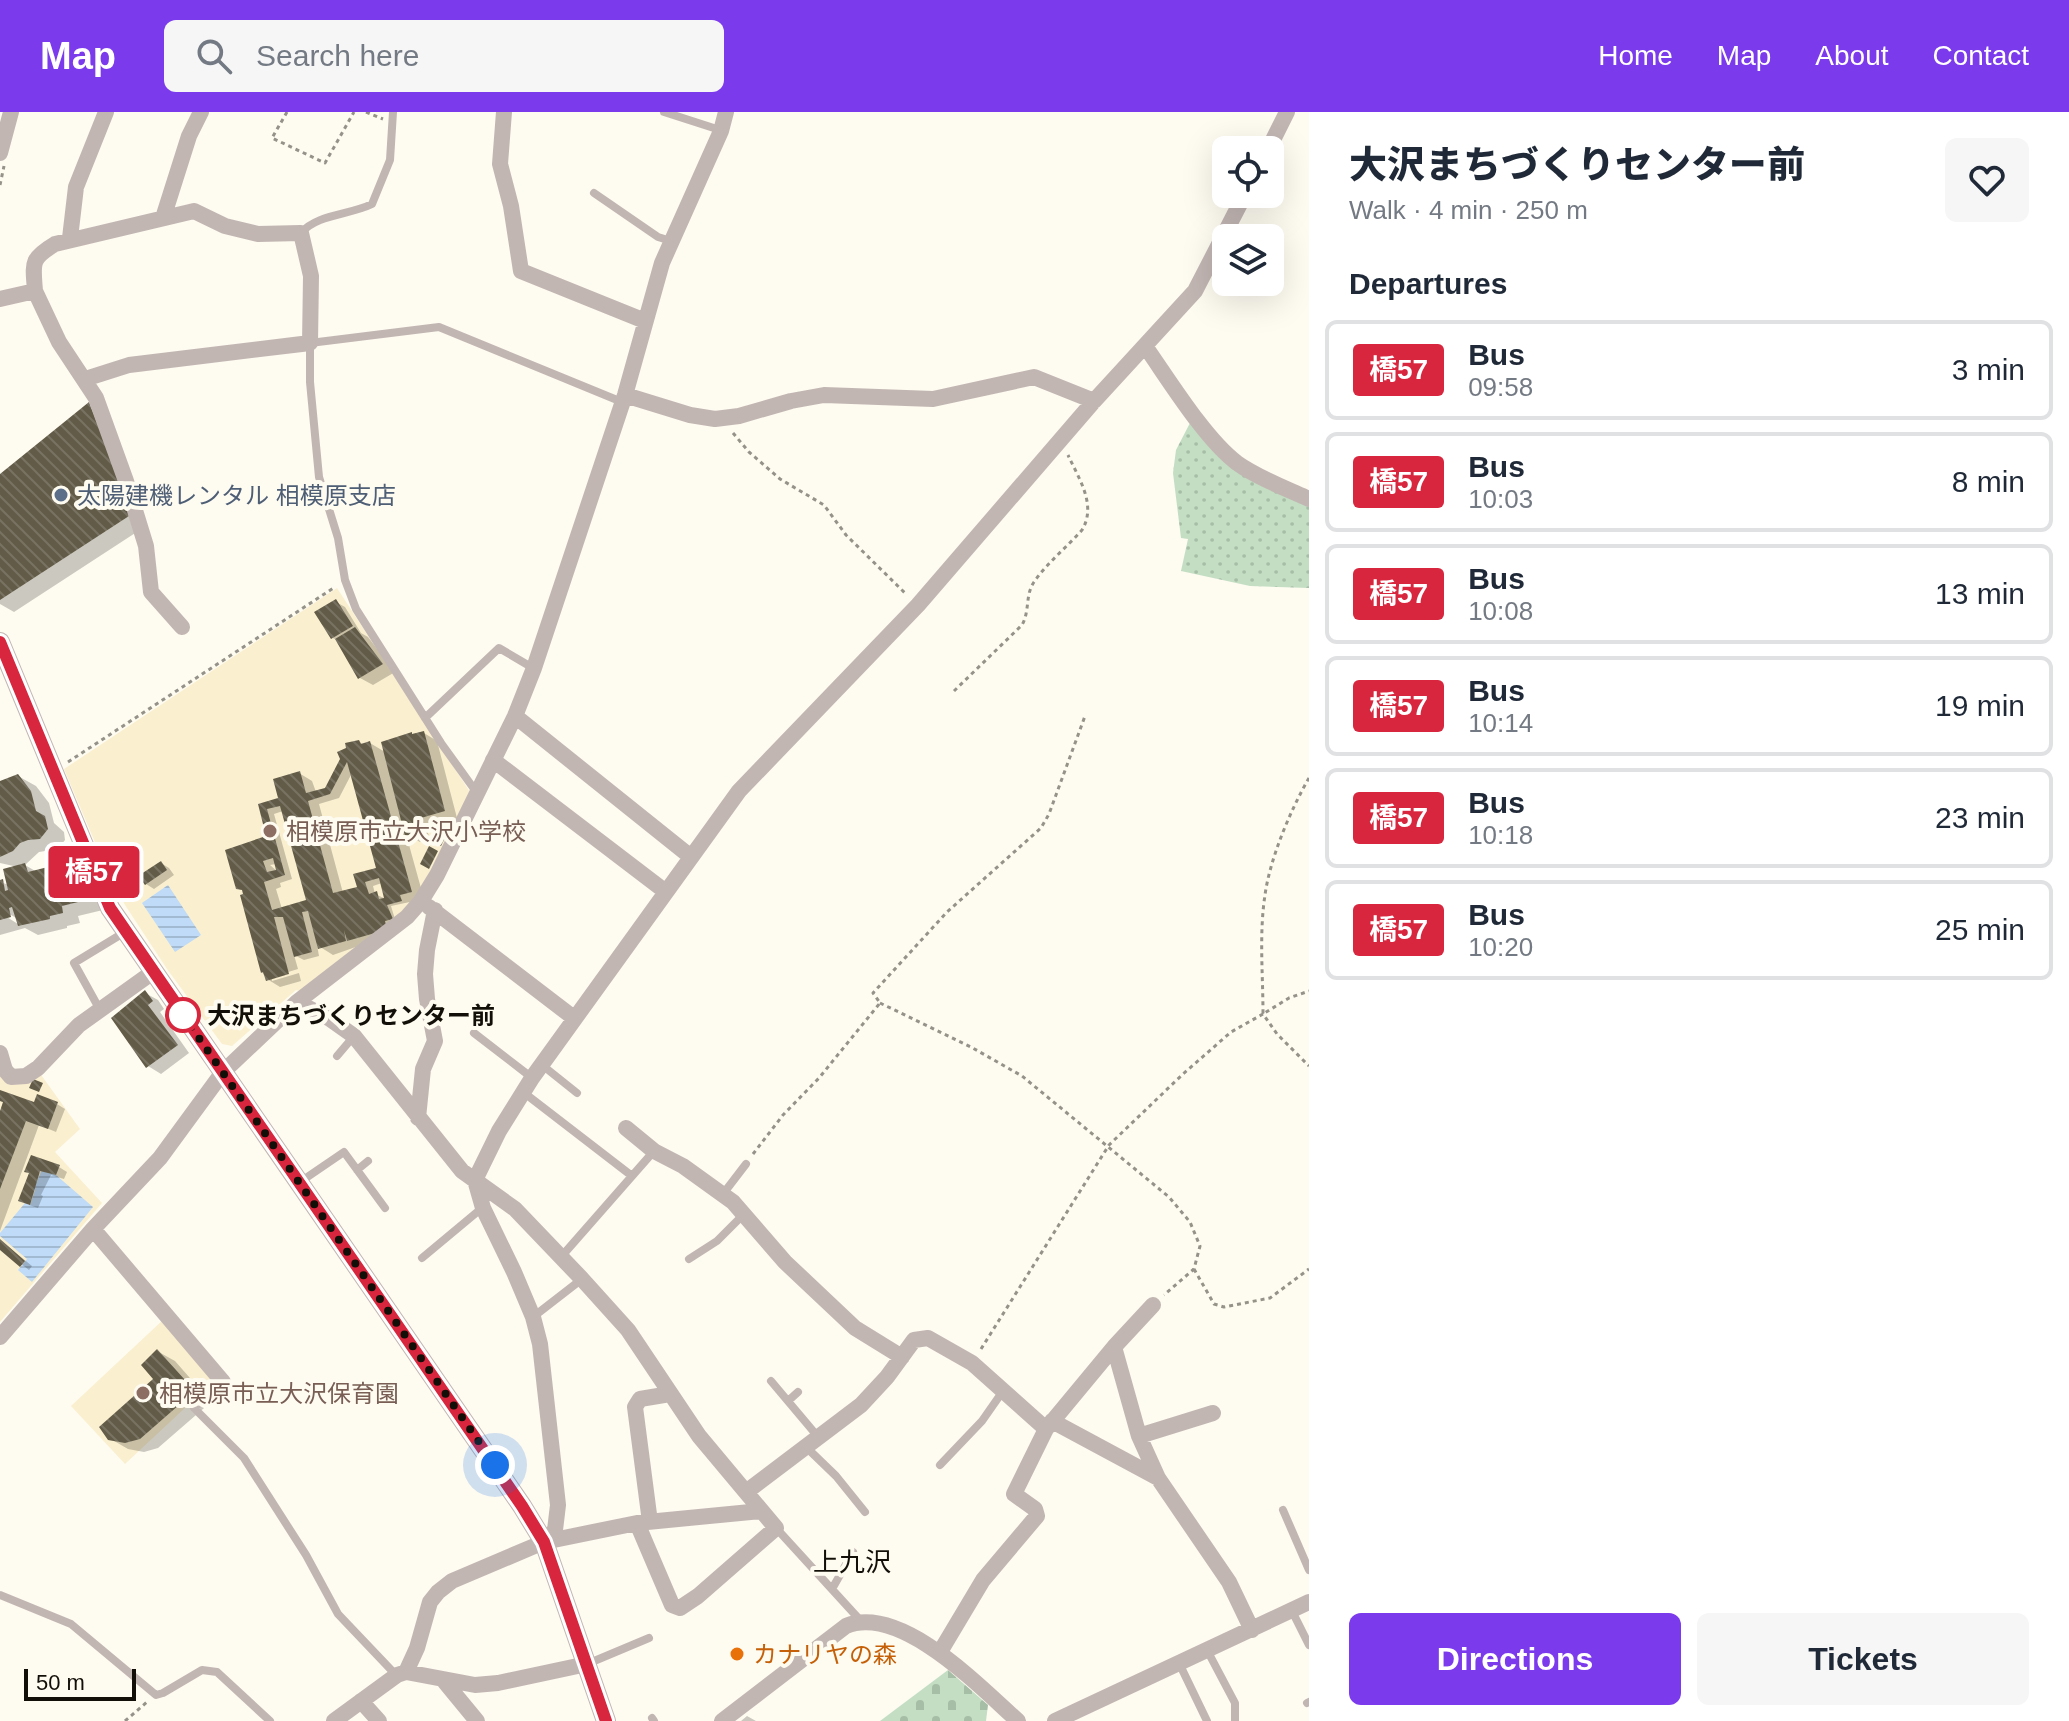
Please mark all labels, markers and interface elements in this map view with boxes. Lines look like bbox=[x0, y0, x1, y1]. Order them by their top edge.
search box bbox=[164, 20, 724, 92]
icon: search bbox=[192, 34, 236, 78]
text: Map bbox=[40, 35, 116, 77]
text: Search here bbox=[256, 39, 419, 72]
text: Home bbox=[1598, 40, 1673, 71]
text: Map bbox=[1717, 40, 1771, 71]
text: About bbox=[1815, 40, 1889, 71]
text: Contact bbox=[1933, 40, 2029, 71]
map controls bbox=[1212, 136, 1284, 296]
button: locate bbox=[1212, 136, 1284, 208]
button: heart bbox=[1945, 138, 2029, 222]
text: 大沢まちづくりセンター前 bbox=[1349, 144, 1805, 186]
text: Walk · 4 min · 250 m bbox=[1349, 195, 1588, 225]
button: layers bbox=[1212, 224, 1284, 296]
text: Departures bbox=[1349, 267, 1507, 300]
text: Bus bbox=[1468, 338, 1525, 371]
text: 3 min bbox=[1952, 353, 2025, 386]
text: 橋57 bbox=[1369, 354, 1428, 385]
text: 09:58 bbox=[1468, 372, 1533, 402]
text: Bus bbox=[1468, 450, 1525, 483]
text: 8 min bbox=[1952, 465, 2025, 498]
text: 橋57 bbox=[1369, 466, 1428, 497]
place label: 太陽建機レンタル 相模原支店 bbox=[77, 482, 396, 509]
text: 10:03 bbox=[1468, 484, 1533, 514]
marker: 太陽建機レンタル 相模原支店 bbox=[52, 486, 70, 504]
text: Bus bbox=[1468, 562, 1525, 595]
text: 13 min bbox=[1935, 577, 2025, 610]
text: 橋57 bbox=[1369, 578, 1428, 609]
text: 10:08 bbox=[1468, 596, 1533, 626]
text: Bus bbox=[1468, 674, 1525, 707]
text: 19 min bbox=[1935, 689, 2025, 722]
text: 橋57 bbox=[1369, 690, 1428, 721]
text: 10:14 bbox=[1468, 708, 1533, 738]
text: Bus bbox=[1468, 786, 1525, 819]
text: 23 min bbox=[1935, 801, 2025, 834]
text: 橋57 bbox=[1369, 802, 1428, 833]
place label: 相模原市立大沢小学校 bbox=[286, 818, 526, 845]
text: 10:18 bbox=[1468, 820, 1533, 850]
marker: 相模原市立大沢小学校 bbox=[261, 822, 279, 840]
line badge: 橋57 bbox=[48, 846, 140, 898]
text: 橋57 bbox=[64, 856, 124, 887]
text: Bus bbox=[1468, 898, 1525, 931]
text: 25 min bbox=[1935, 913, 2025, 946]
text: 橋57 bbox=[1369, 914, 1428, 945]
text: 10:20 bbox=[1468, 932, 1533, 962]
marker: 大沢まちづくりセンター前 bbox=[166, 998, 200, 1032]
place label: 大沢まちづくりセンター前 bbox=[207, 1002, 495, 1029]
place label: 相模原市立大沢保育園 bbox=[159, 1380, 399, 1407]
marker: 相模原市立大沢保育園 bbox=[134, 1384, 152, 1402]
your location bbox=[475, 1445, 515, 1485]
district label: 上九沢 bbox=[813, 1547, 891, 1577]
button: Directions bbox=[1349, 1613, 1681, 1705]
button: Tickets bbox=[1697, 1613, 2029, 1705]
place label: カナリヤの森 bbox=[753, 1641, 897, 1668]
marker: カナリヤの森 bbox=[728, 1645, 746, 1663]
scale bar bbox=[24, 1665, 136, 1701]
text: 50 m bbox=[36, 1670, 85, 1695]

